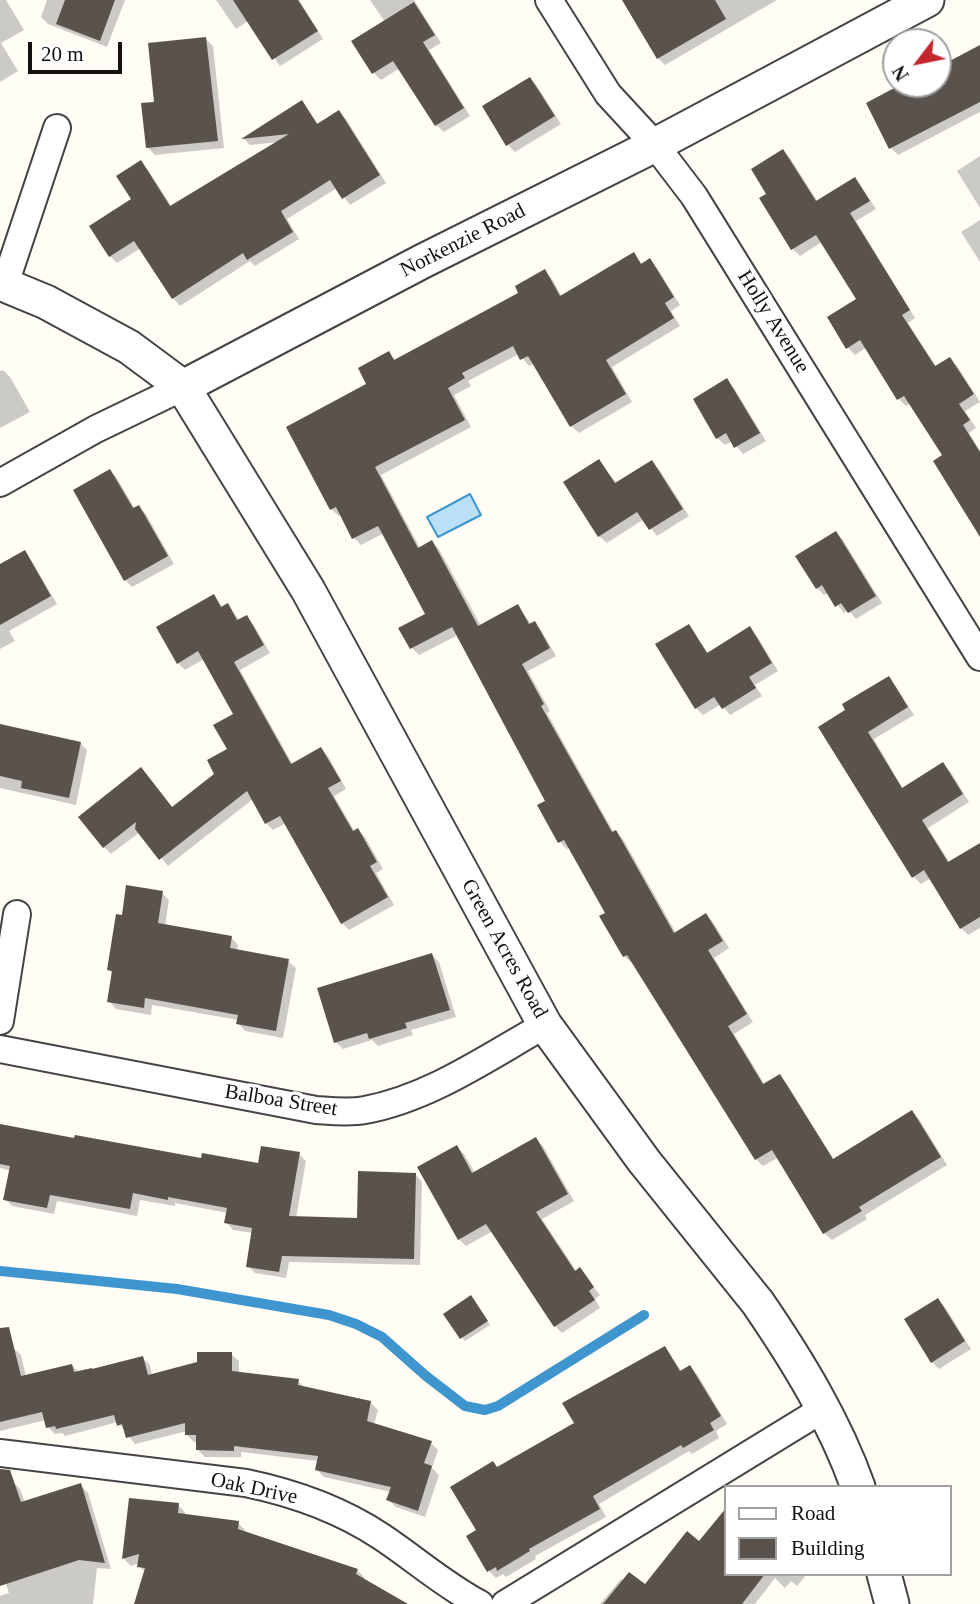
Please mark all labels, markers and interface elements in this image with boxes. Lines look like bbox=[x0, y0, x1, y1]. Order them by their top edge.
scale bar bbox=[32, 28, 126, 72]
north arrow bbox=[882, 28, 952, 98]
text: 20 m bbox=[41, 42, 84, 66]
text: N bbox=[888, 62, 913, 85]
street label: Norkenzie Road bbox=[396, 199, 530, 283]
street label: Holly Avenue bbox=[731, 266, 815, 378]
street label: Green Acres Road bbox=[455, 875, 553, 1023]
street label: Balboa Street bbox=[223, 1080, 339, 1122]
street label: Oak Drive bbox=[208, 1468, 300, 1510]
legend bbox=[724, 1485, 952, 1576]
text: Road bbox=[791, 1501, 835, 1525]
text: Building bbox=[791, 1536, 865, 1560]

